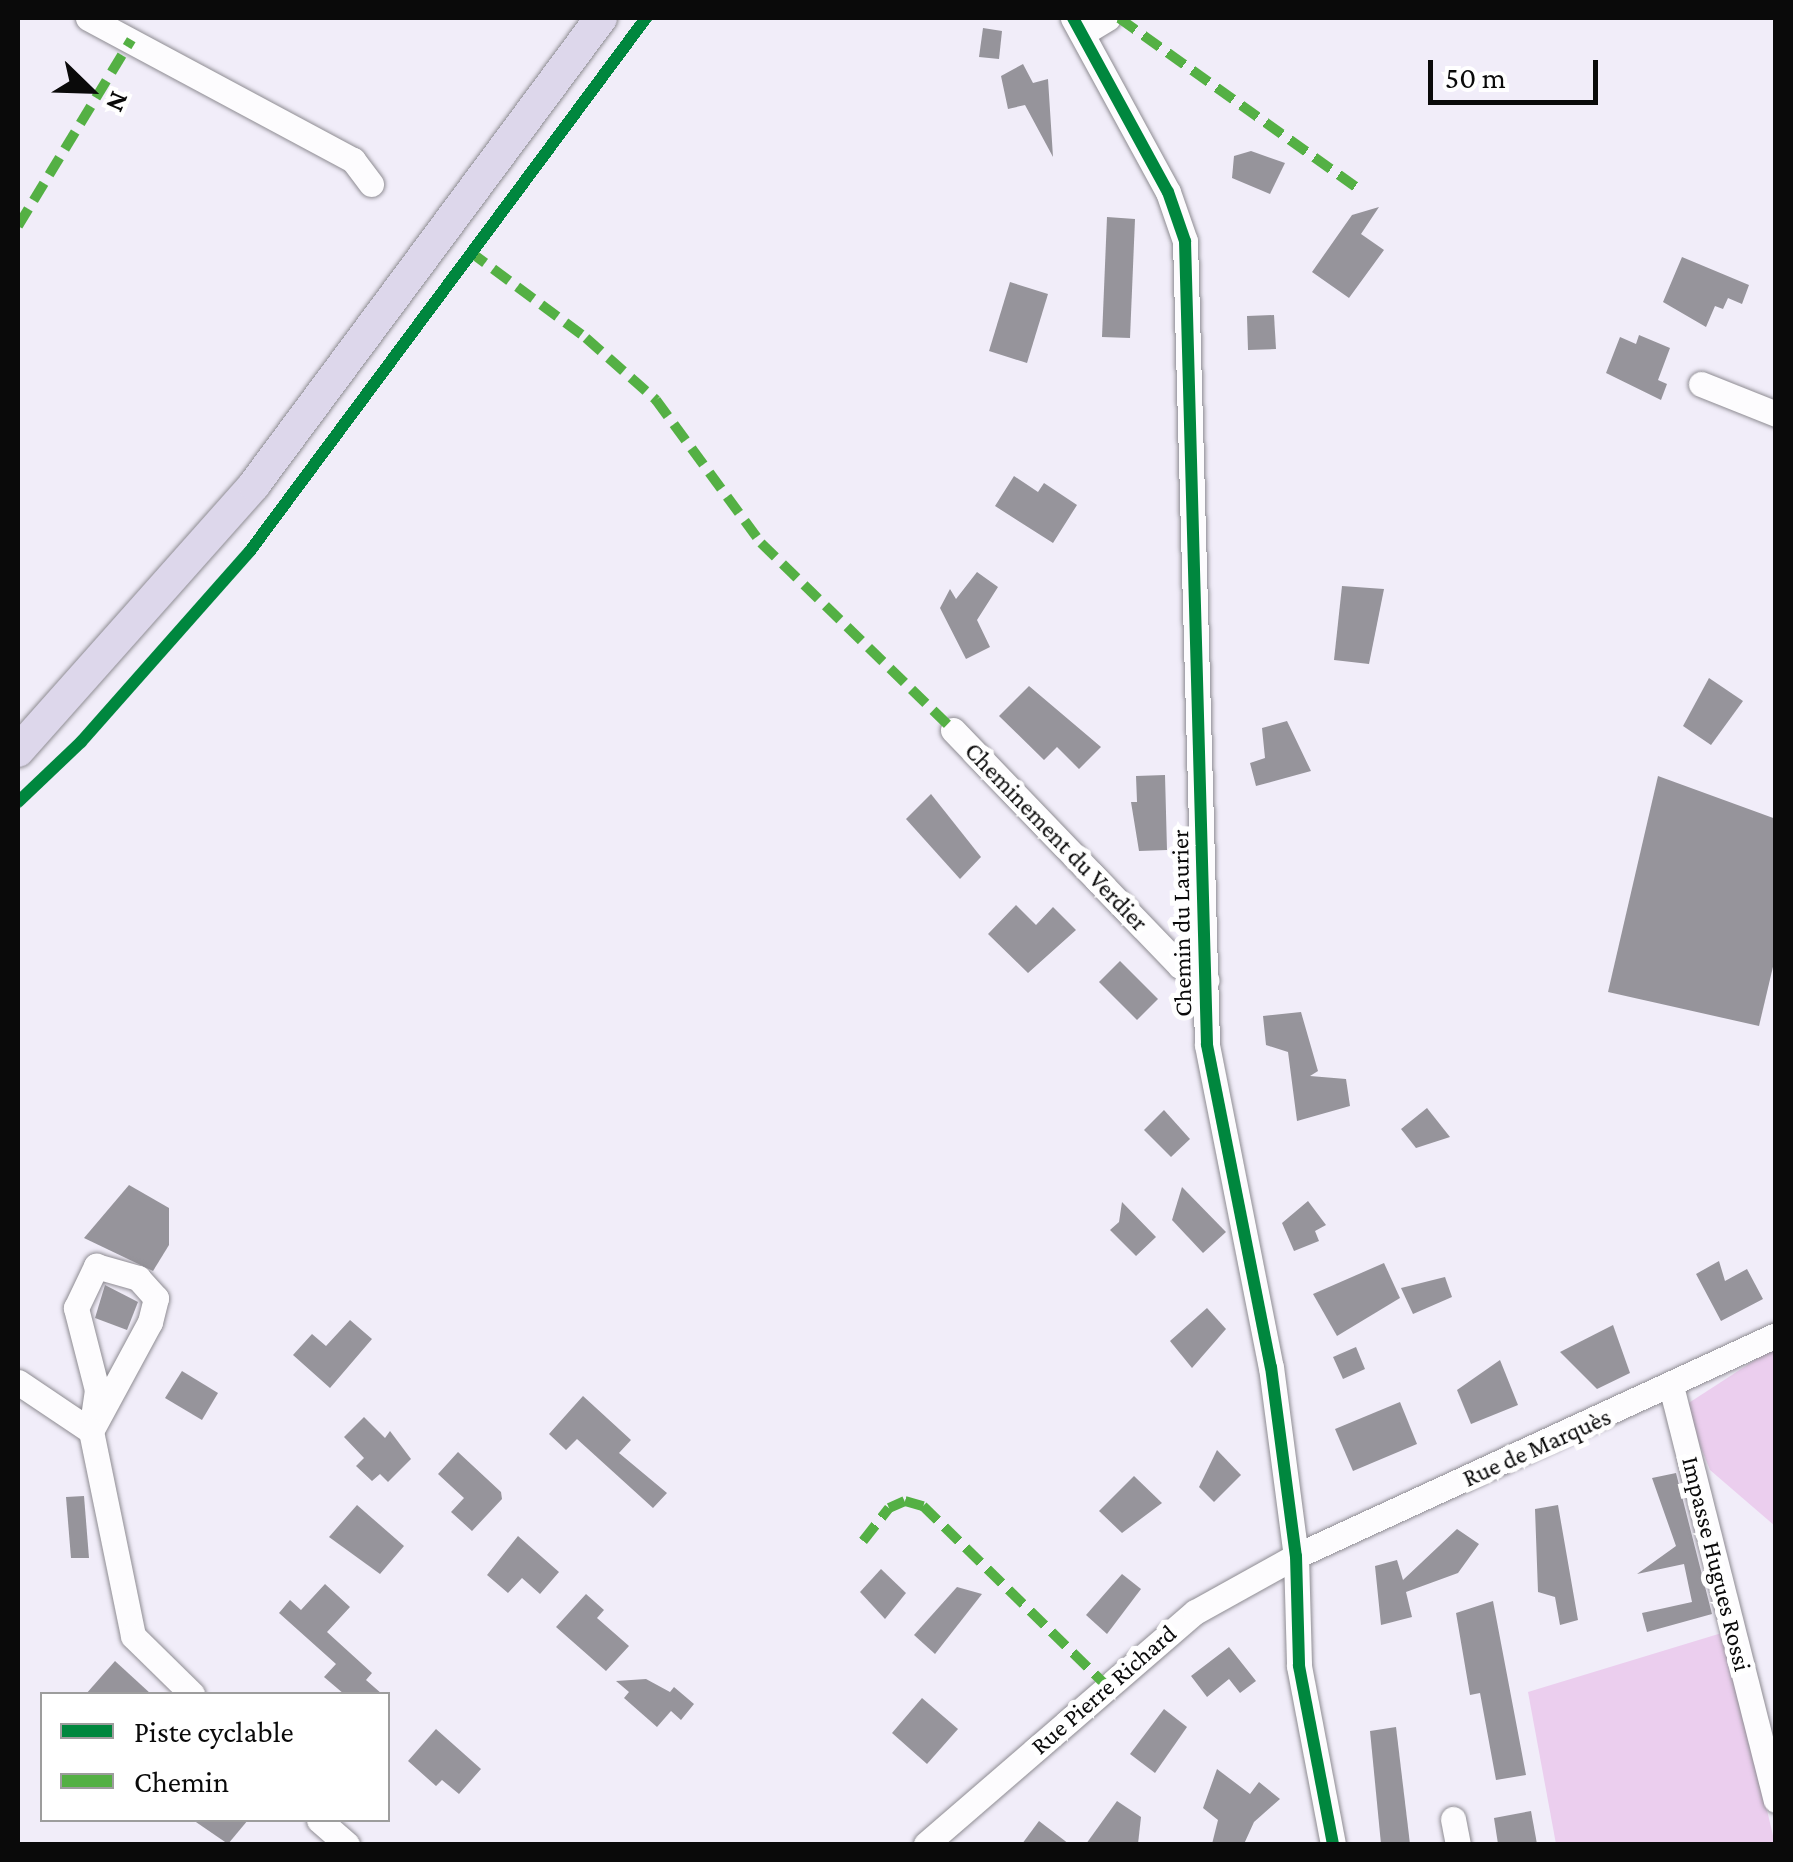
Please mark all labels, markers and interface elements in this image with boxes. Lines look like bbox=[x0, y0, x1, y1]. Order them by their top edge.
north arrow bbox=[40, 40, 140, 140]
scale bar bbox=[1433, 40, 1603, 102]
text: 50 m bbox=[1445, 61, 1506, 94]
text: N bbox=[100, 87, 136, 117]
street label: Cheminement du Verdier bbox=[958, 736, 1154, 938]
street label: Chemin du Laurier bbox=[1165, 829, 1199, 1017]
street label: Rue de Marquès bbox=[1458, 1402, 1616, 1494]
street label: Impasse Hugues Rossi bbox=[1675, 1454, 1757, 1674]
street label: Rue Pierre Richard bbox=[1025, 1619, 1183, 1761]
legend bbox=[40, 1692, 390, 1822]
text: Piste cyclable bbox=[134, 1715, 294, 1748]
text: Chemin bbox=[134, 1765, 229, 1798]

